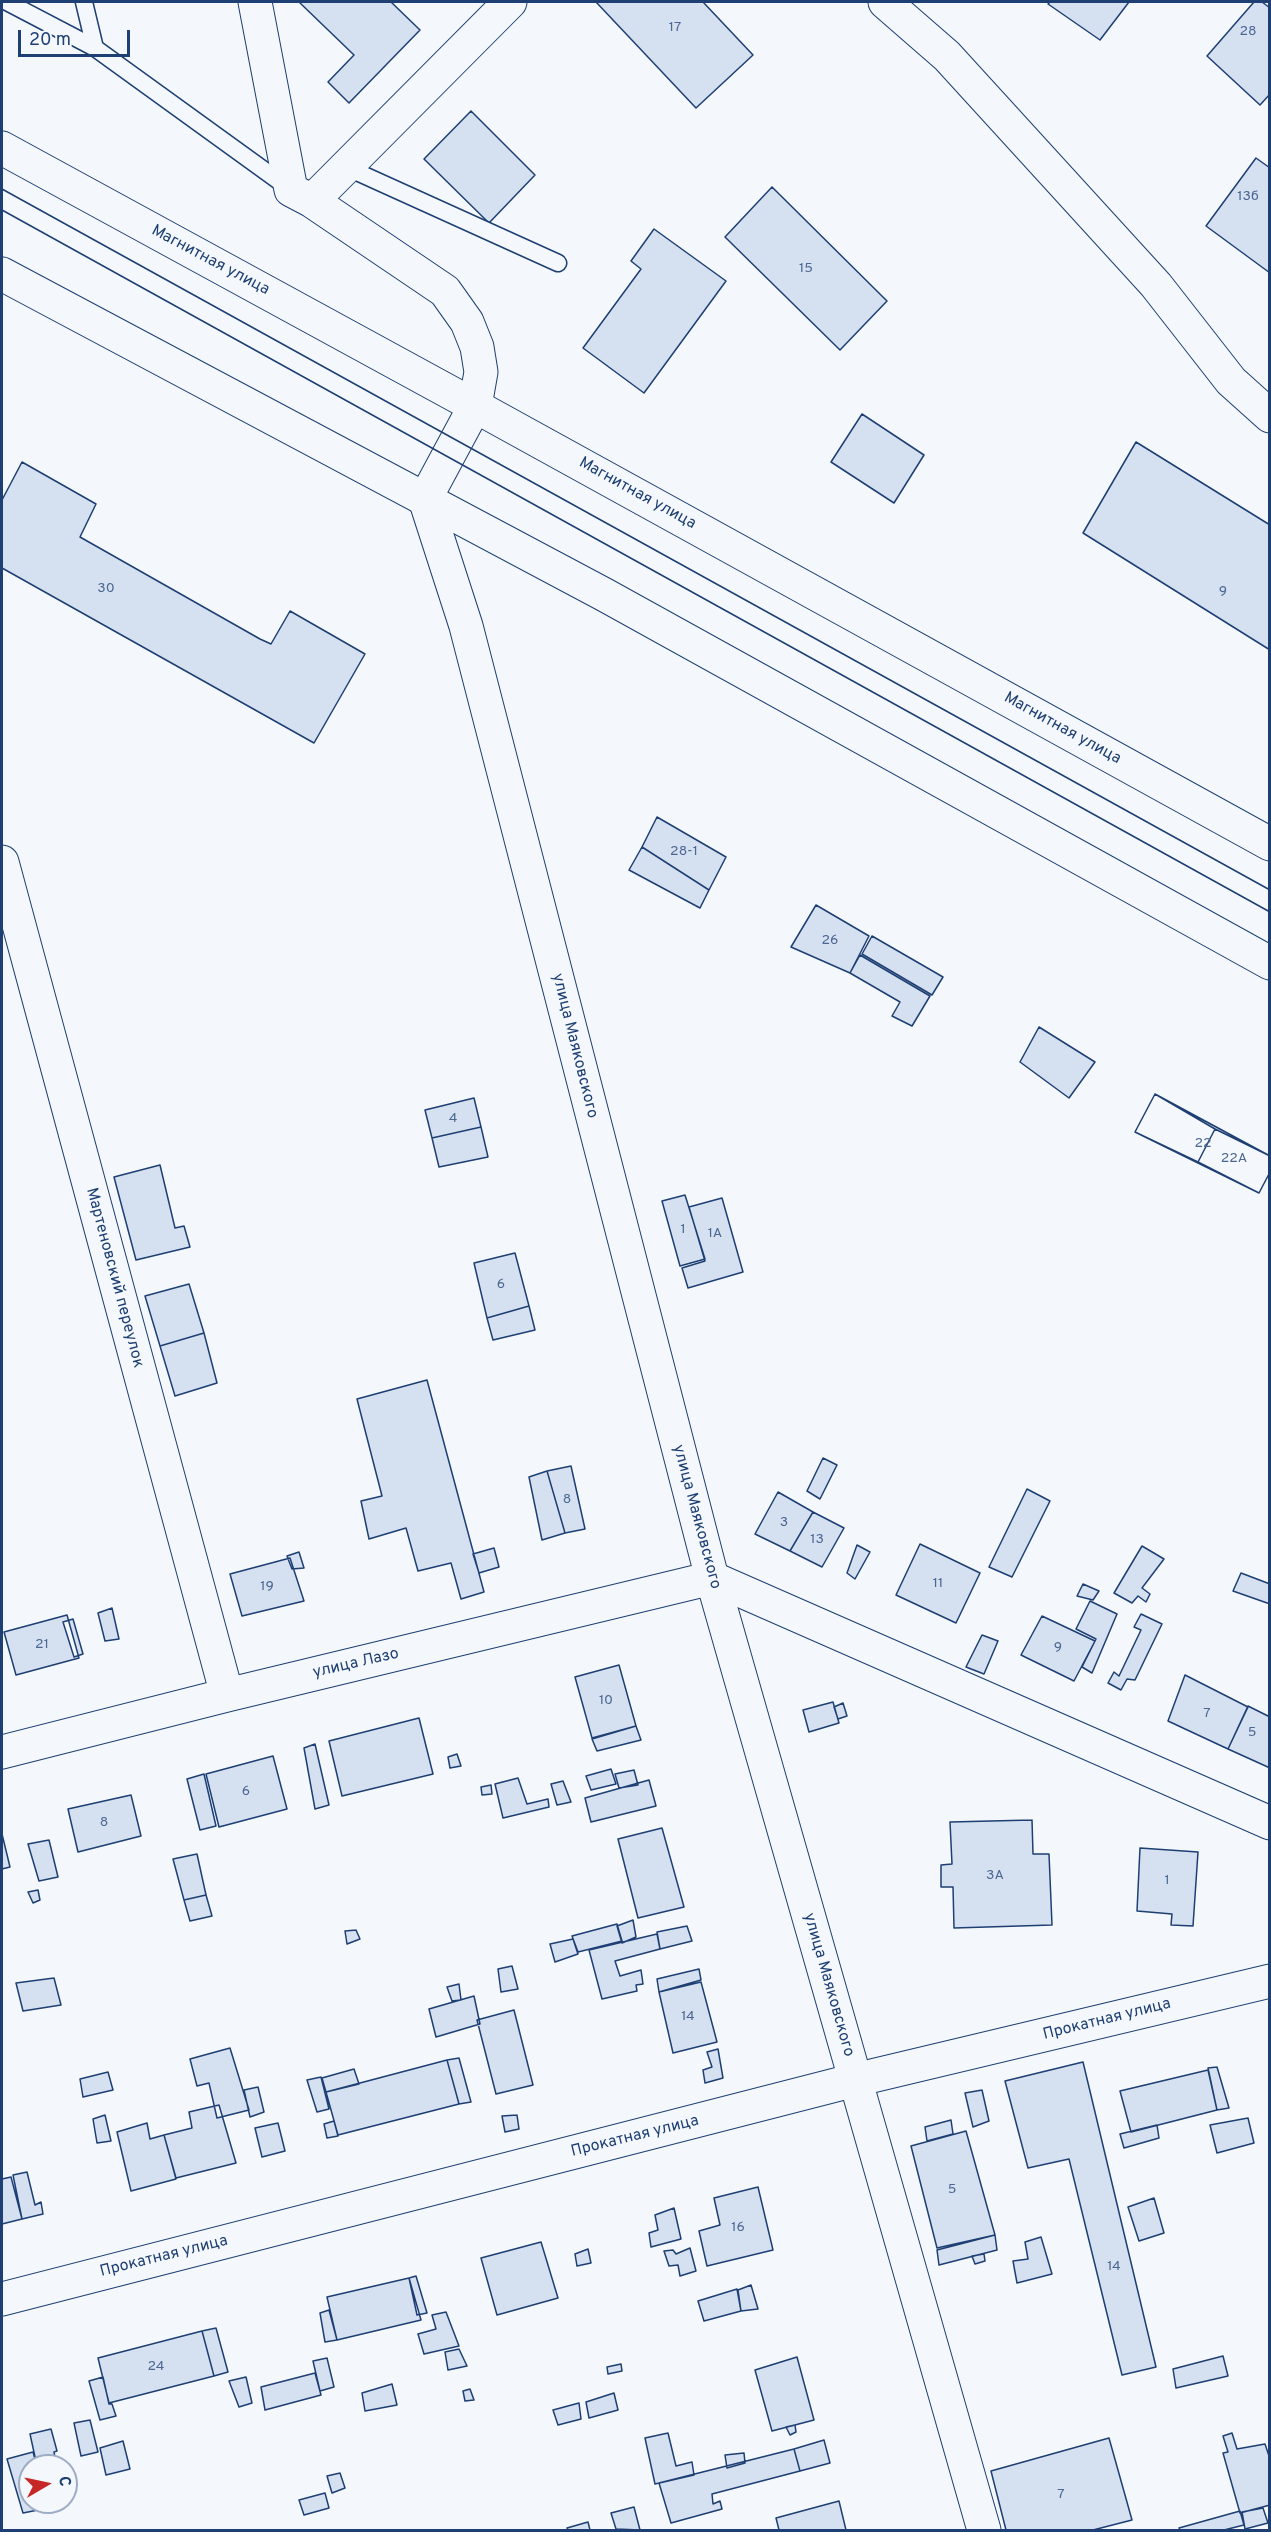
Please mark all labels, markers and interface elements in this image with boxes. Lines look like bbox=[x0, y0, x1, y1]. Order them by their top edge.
scale bar bbox=[21, 18, 134, 56]
house number: 17 bbox=[669, 20, 681, 36]
house number: 28 bbox=[1239, 24, 1257, 40]
text: 20 m bbox=[29, 29, 71, 52]
house number: 13б bbox=[1237, 189, 1259, 205]
street label: Магнитная улица bbox=[148, 222, 272, 300]
house number: 15 bbox=[799, 261, 813, 277]
street label: Магнитная улица bbox=[575, 454, 699, 534]
house number: 30 bbox=[97, 581, 115, 597]
house number: 9 bbox=[1219, 584, 1227, 600]
street label: Магнитная улица bbox=[1000, 689, 1124, 769]
house number: 28-1 bbox=[670, 844, 698, 860]
house number: 26 bbox=[822, 933, 838, 949]
street label: улица Маяковского bbox=[547, 972, 601, 1120]
house number: 4 bbox=[449, 1111, 457, 1127]
house number: 22 bbox=[1194, 1136, 1212, 1152]
house number: 22А bbox=[1221, 1151, 1247, 1167]
street label: Мартеновский переулок bbox=[81, 1186, 147, 1370]
house number: 1 bbox=[680, 1222, 686, 1238]
house number: 1А bbox=[708, 1226, 722, 1242]
house number: 6 bbox=[497, 1277, 505, 1293]
street label: улица Маяковского bbox=[668, 1443, 724, 1591]
house number: 8 bbox=[563, 1492, 571, 1508]
house number: 3 bbox=[780, 1515, 788, 1531]
house number: 13 bbox=[810, 1532, 824, 1548]
house number: 11 bbox=[933, 1576, 943, 1592]
house number: 19 bbox=[260, 1579, 274, 1595]
house number: 21 bbox=[35, 1637, 49, 1653]
house number: 9 bbox=[1054, 1640, 1062, 1656]
street label: улица Лазо bbox=[311, 1645, 401, 1683]
house number: 10 bbox=[599, 1693, 613, 1709]
house number: 7 bbox=[1203, 1706, 1211, 1722]
house number: 5 bbox=[1248, 1725, 1256, 1741]
house number: 6 bbox=[242, 1784, 250, 1800]
house number: 8 bbox=[100, 1815, 108, 1831]
house number: 3А bbox=[986, 1868, 1004, 1884]
house number: 1 bbox=[1164, 1873, 1170, 1889]
street label: улица Маяковского bbox=[798, 1911, 858, 2059]
street label: Прокатная улица bbox=[1041, 1995, 1173, 2045]
house number: 14 bbox=[681, 2009, 695, 2025]
street label: Прокатная улица bbox=[569, 2112, 701, 2162]
house number: 5 bbox=[948, 2182, 956, 2198]
house number: 16 bbox=[731, 2220, 745, 2236]
street label: Прокатная улица bbox=[98, 2232, 230, 2282]
house number: 14 bbox=[1107, 2259, 1121, 2275]
house number: 24 bbox=[147, 2359, 165, 2375]
north arrow bbox=[18, 2454, 78, 2514]
text: С bbox=[53, 2475, 74, 2488]
house number: 7 bbox=[1057, 2487, 1065, 2503]

